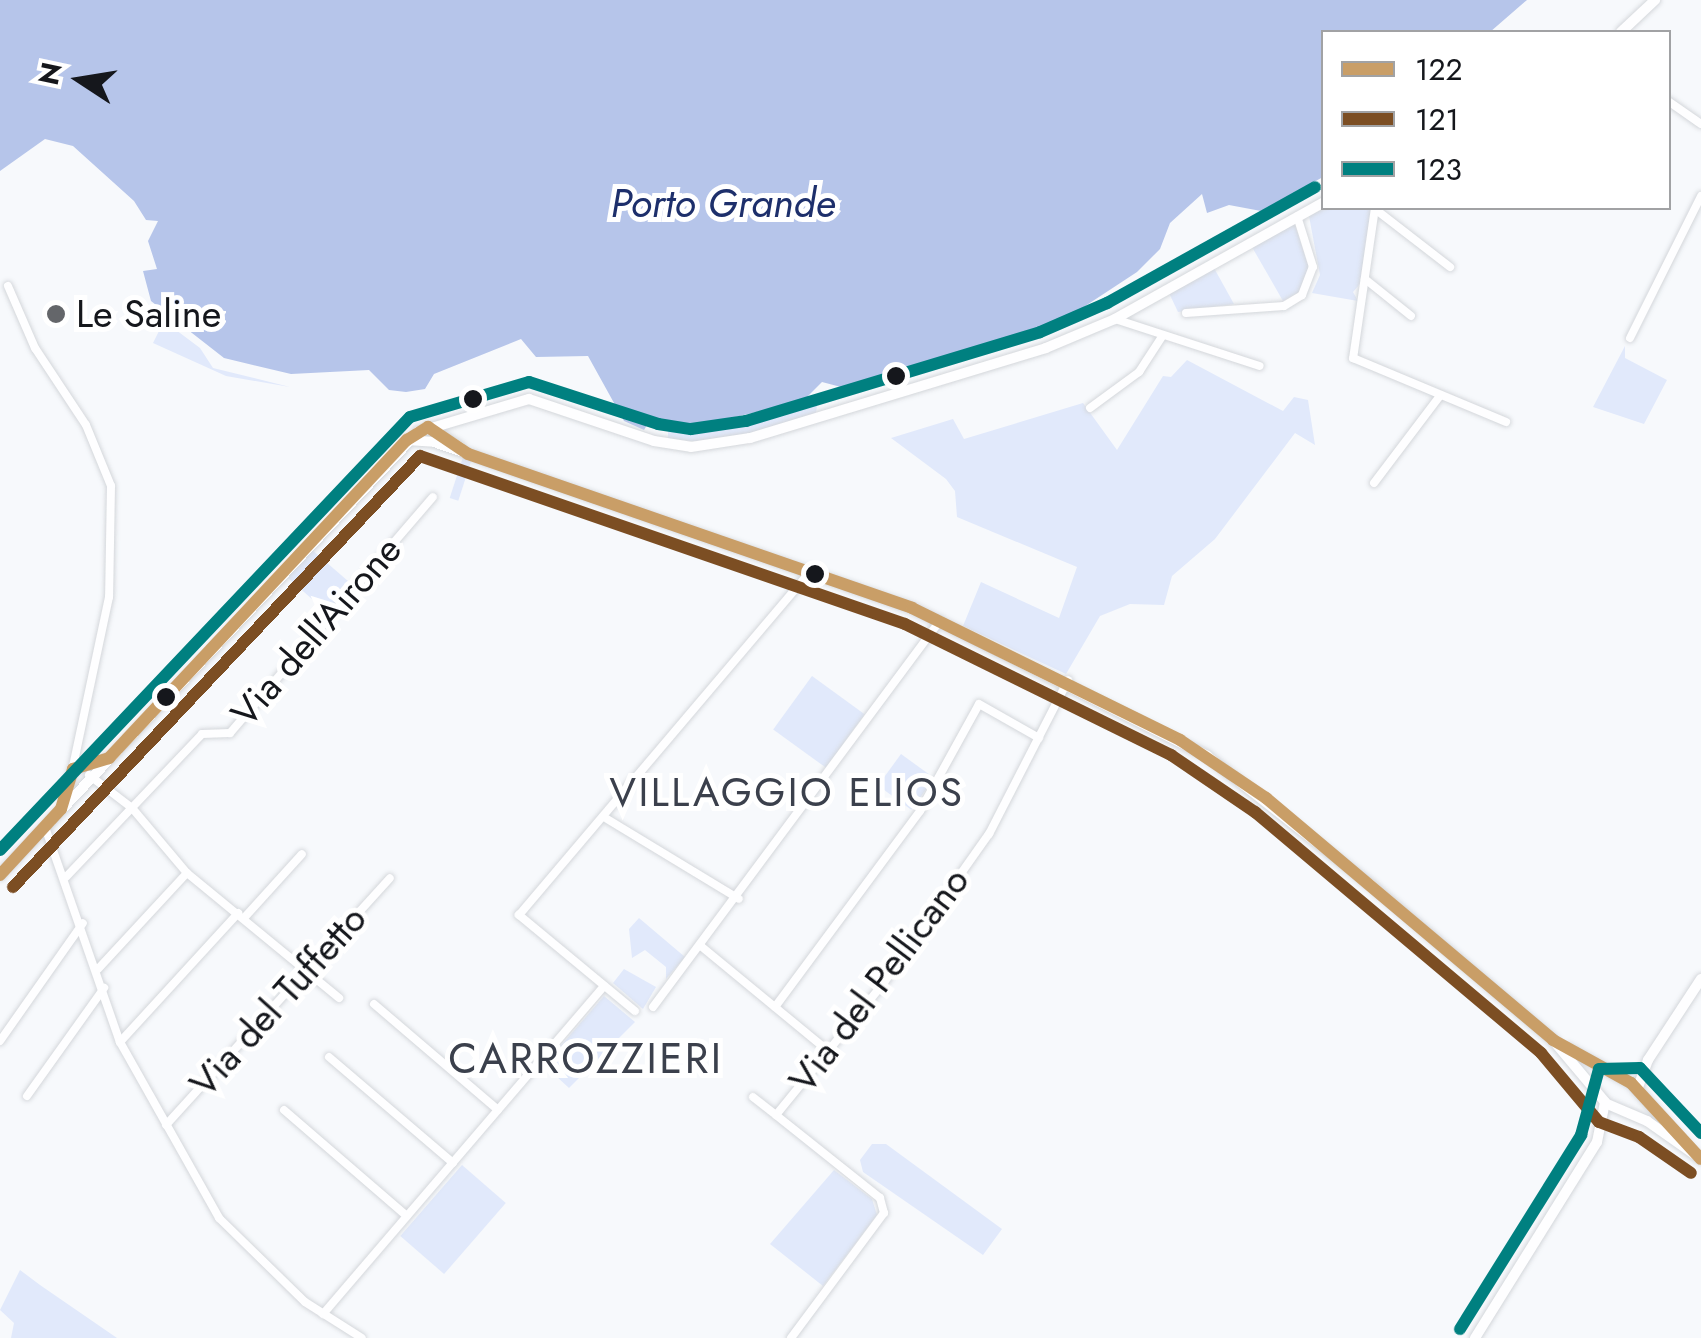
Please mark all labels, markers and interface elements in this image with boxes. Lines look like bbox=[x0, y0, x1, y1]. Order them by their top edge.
north arrow bbox=[30, 30, 130, 130]
legend bbox=[1321, 30, 1671, 210]
text: 122 bbox=[1415, 48, 1463, 91]
text: N bbox=[28, 59, 73, 89]
text: 121 bbox=[1415, 98, 1459, 141]
text: 123 bbox=[1415, 148, 1462, 191]
water label: Porto Grande bbox=[610, 179, 836, 227]
place label: Le Saline bbox=[76, 291, 221, 337]
marker: Le Saline bbox=[45, 303, 67, 325]
unlabelled marker bbox=[886, 366, 906, 386]
unlabelled marker bbox=[463, 389, 483, 409]
street label: Via dell'Airone bbox=[221, 527, 411, 735]
unlabelled marker bbox=[805, 564, 825, 584]
unlabelled marker bbox=[156, 687, 176, 707]
district label: VILLAGGIO ELIOS bbox=[610, 768, 964, 816]
street label: Via del Pellicano bbox=[780, 859, 978, 1101]
street label: Via del Tuffetto bbox=[180, 896, 376, 1106]
district label: CARROZZIERI bbox=[448, 1034, 724, 1084]

